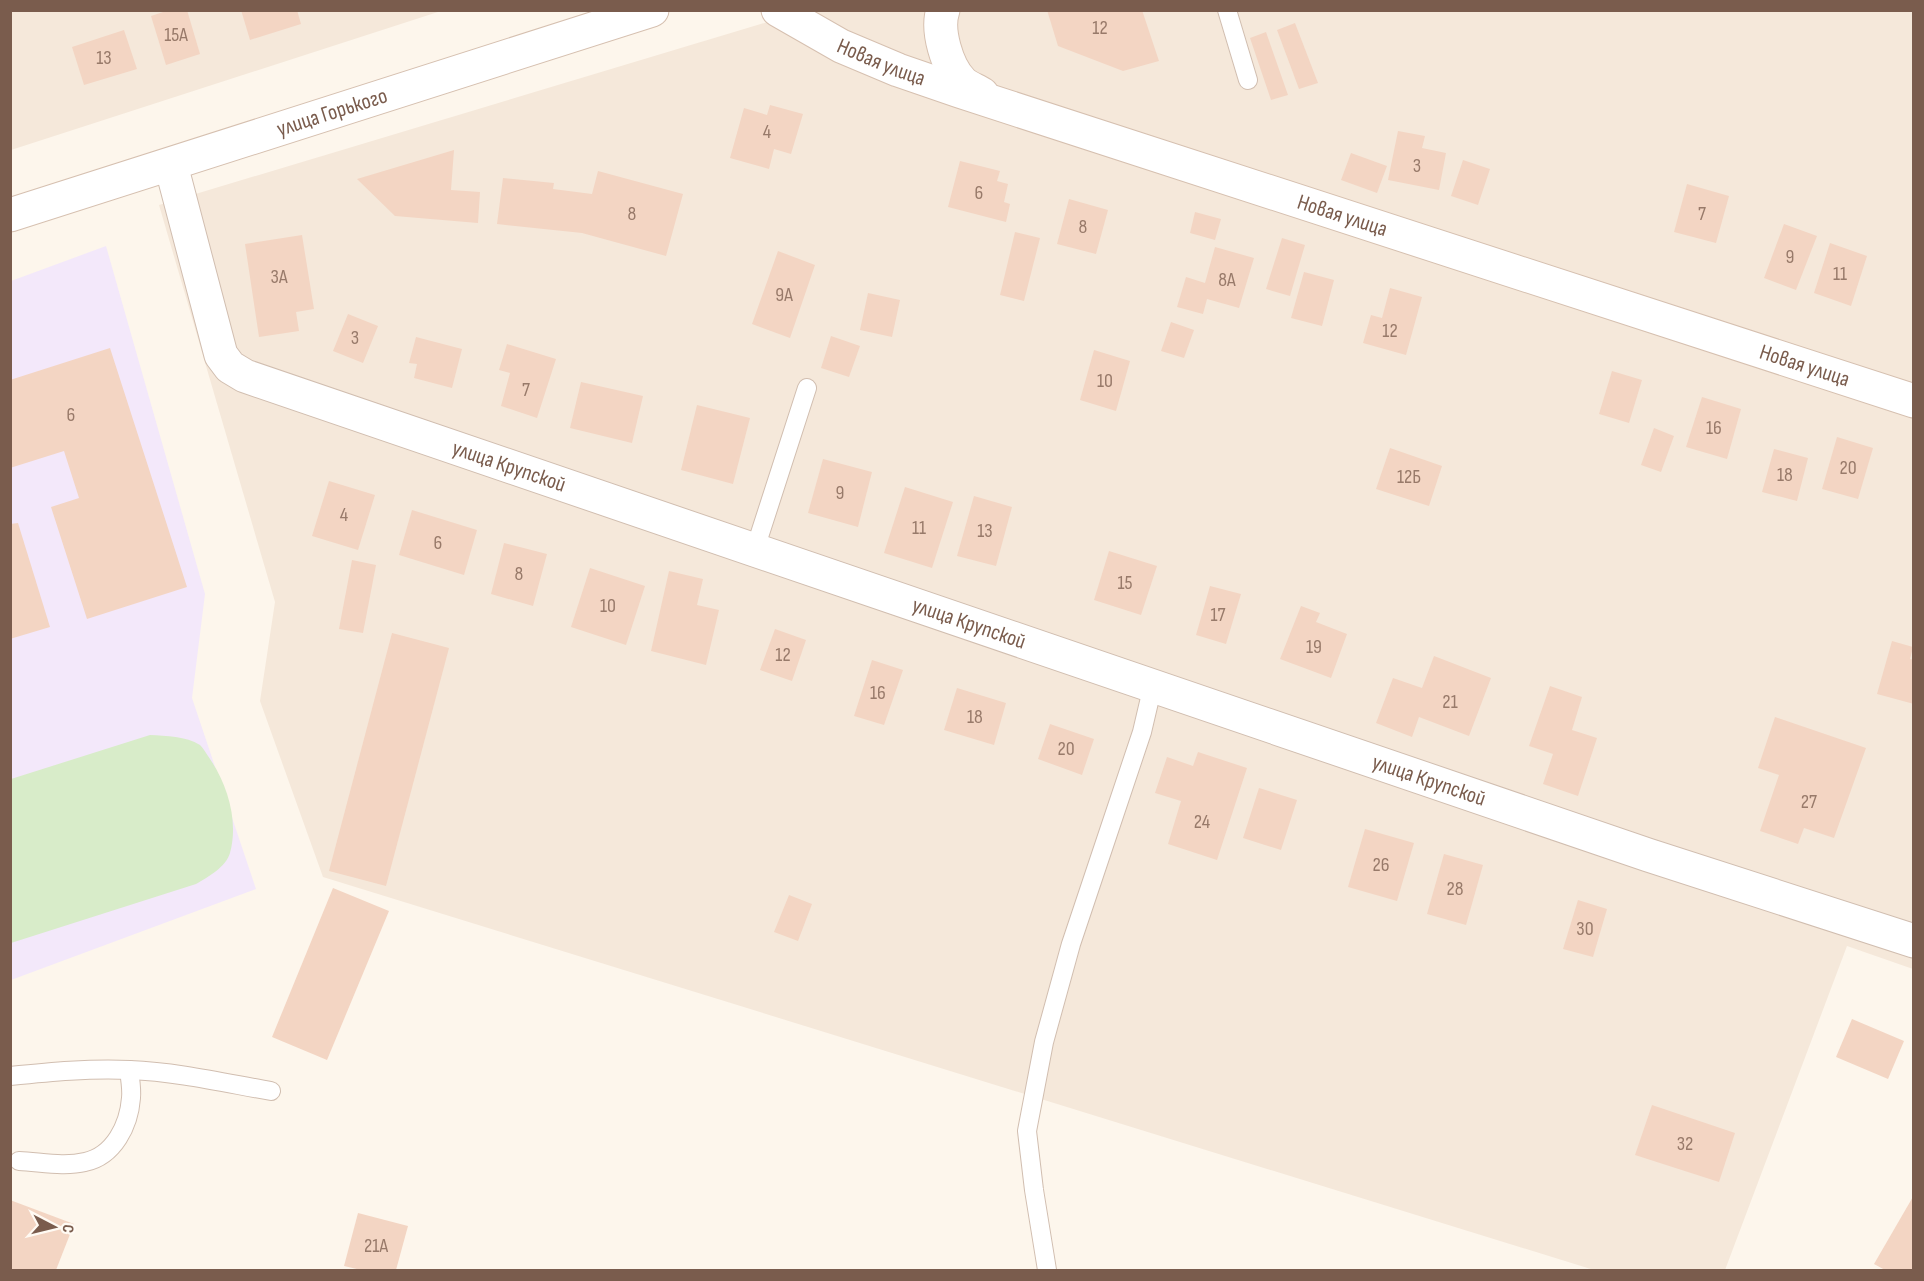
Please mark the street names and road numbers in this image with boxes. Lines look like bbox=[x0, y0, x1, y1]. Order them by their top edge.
street label: Новая улица bbox=[833, 32, 929, 92]
street label: улица Горького bbox=[273, 82, 391, 142]
street label: Новая улица bbox=[1294, 188, 1391, 243]
street label: Новая улица bbox=[1756, 338, 1853, 393]
street label: улица Крупской bbox=[449, 434, 569, 498]
street label: улица Крупской bbox=[909, 591, 1029, 655]
street label: улица Крупской bbox=[1369, 748, 1489, 812]

